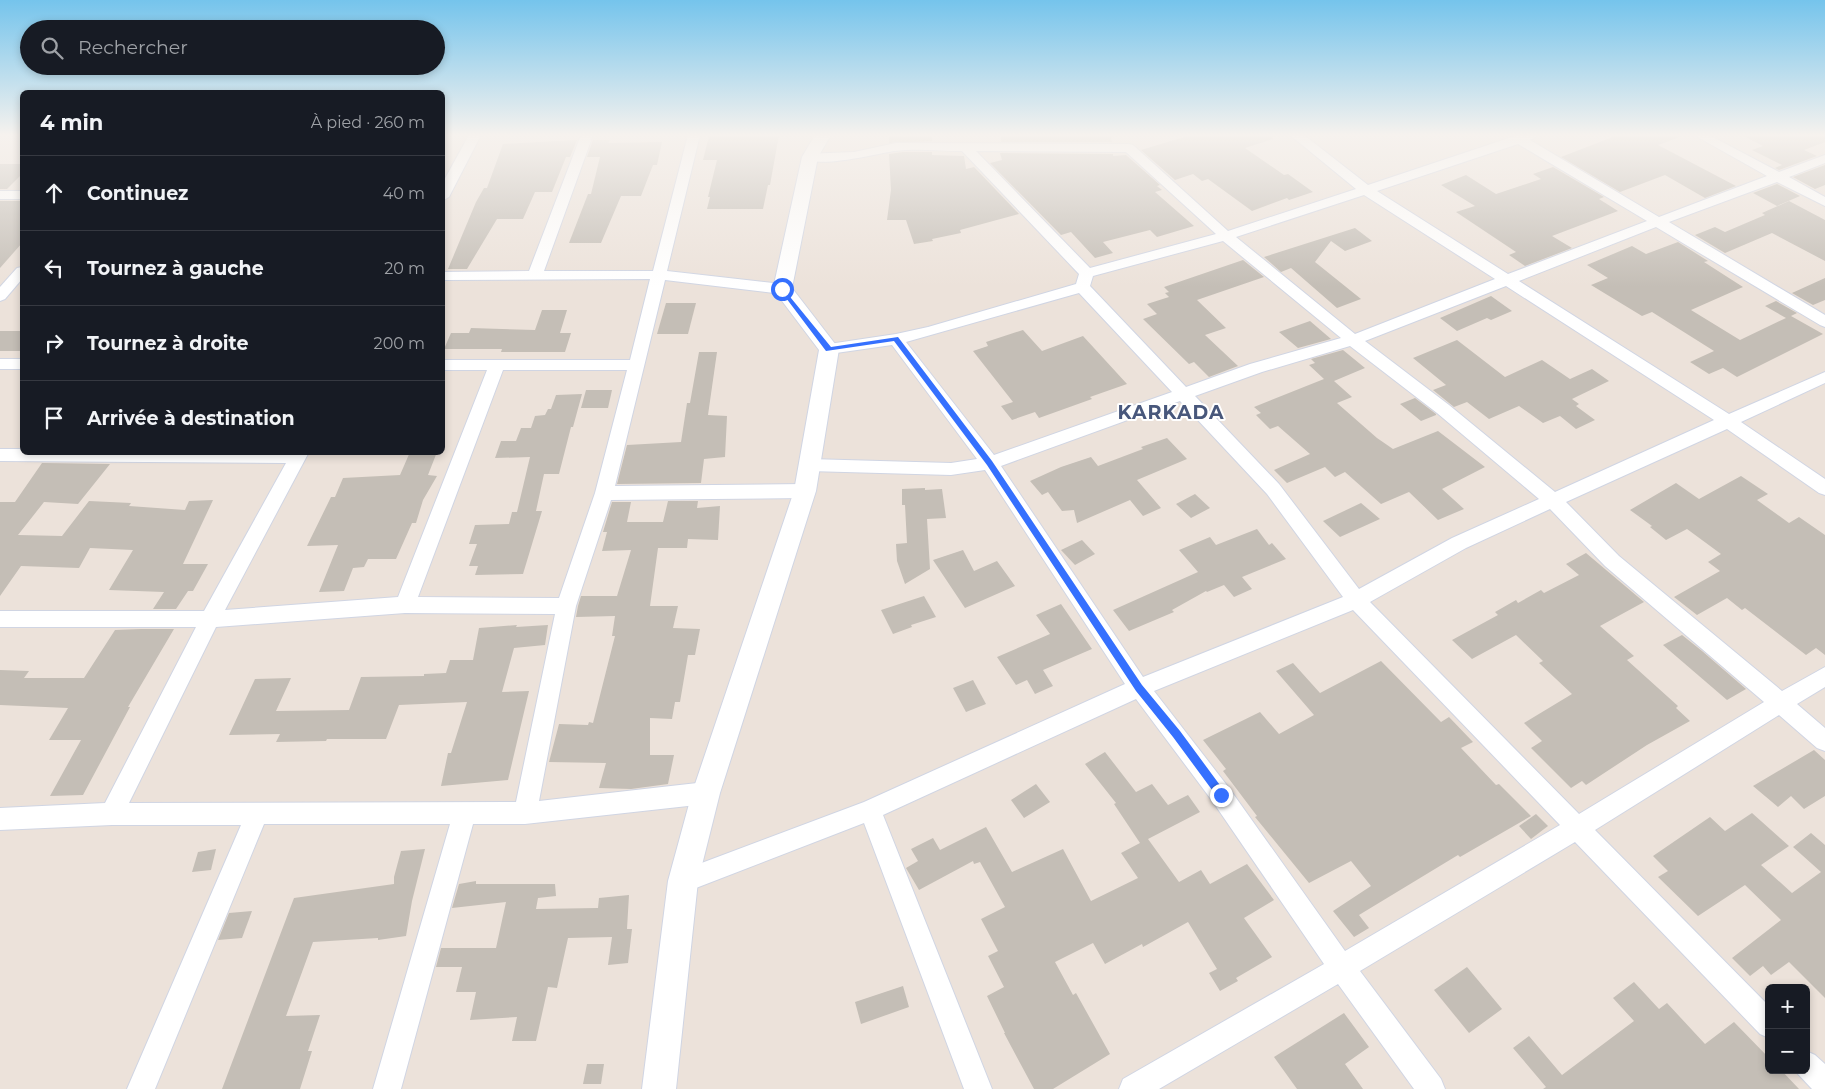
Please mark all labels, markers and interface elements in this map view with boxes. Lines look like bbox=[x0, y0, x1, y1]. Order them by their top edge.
search box bbox=[20, 20, 445, 75]
icon: search bbox=[38, 34, 66, 62]
text: Rechercher bbox=[78, 36, 188, 59]
text: 4 min bbox=[40, 110, 103, 135]
text: À pied · 260 m bbox=[311, 113, 425, 132]
icon: ahead bbox=[40, 179, 68, 207]
text: Continuez bbox=[87, 182, 188, 205]
text: 40 m bbox=[383, 184, 425, 203]
icon: left bbox=[40, 254, 68, 282]
text: Tournez à gauche bbox=[87, 257, 264, 280]
text: 20 m bbox=[384, 259, 425, 278]
route start bbox=[771, 278, 794, 301]
icon: right bbox=[40, 329, 68, 357]
text: Tournez à droite bbox=[87, 332, 248, 355]
text: 200 m bbox=[374, 334, 425, 353]
district label: KARKADA bbox=[1117, 401, 1225, 424]
icon: arrive bbox=[40, 404, 68, 432]
text: Arrivée à destination bbox=[87, 407, 295, 430]
route end bbox=[1210, 784, 1233, 807]
map controls bbox=[1765, 984, 1810, 1074]
button: + bbox=[1765, 984, 1810, 1029]
button: − bbox=[1765, 1029, 1810, 1074]

